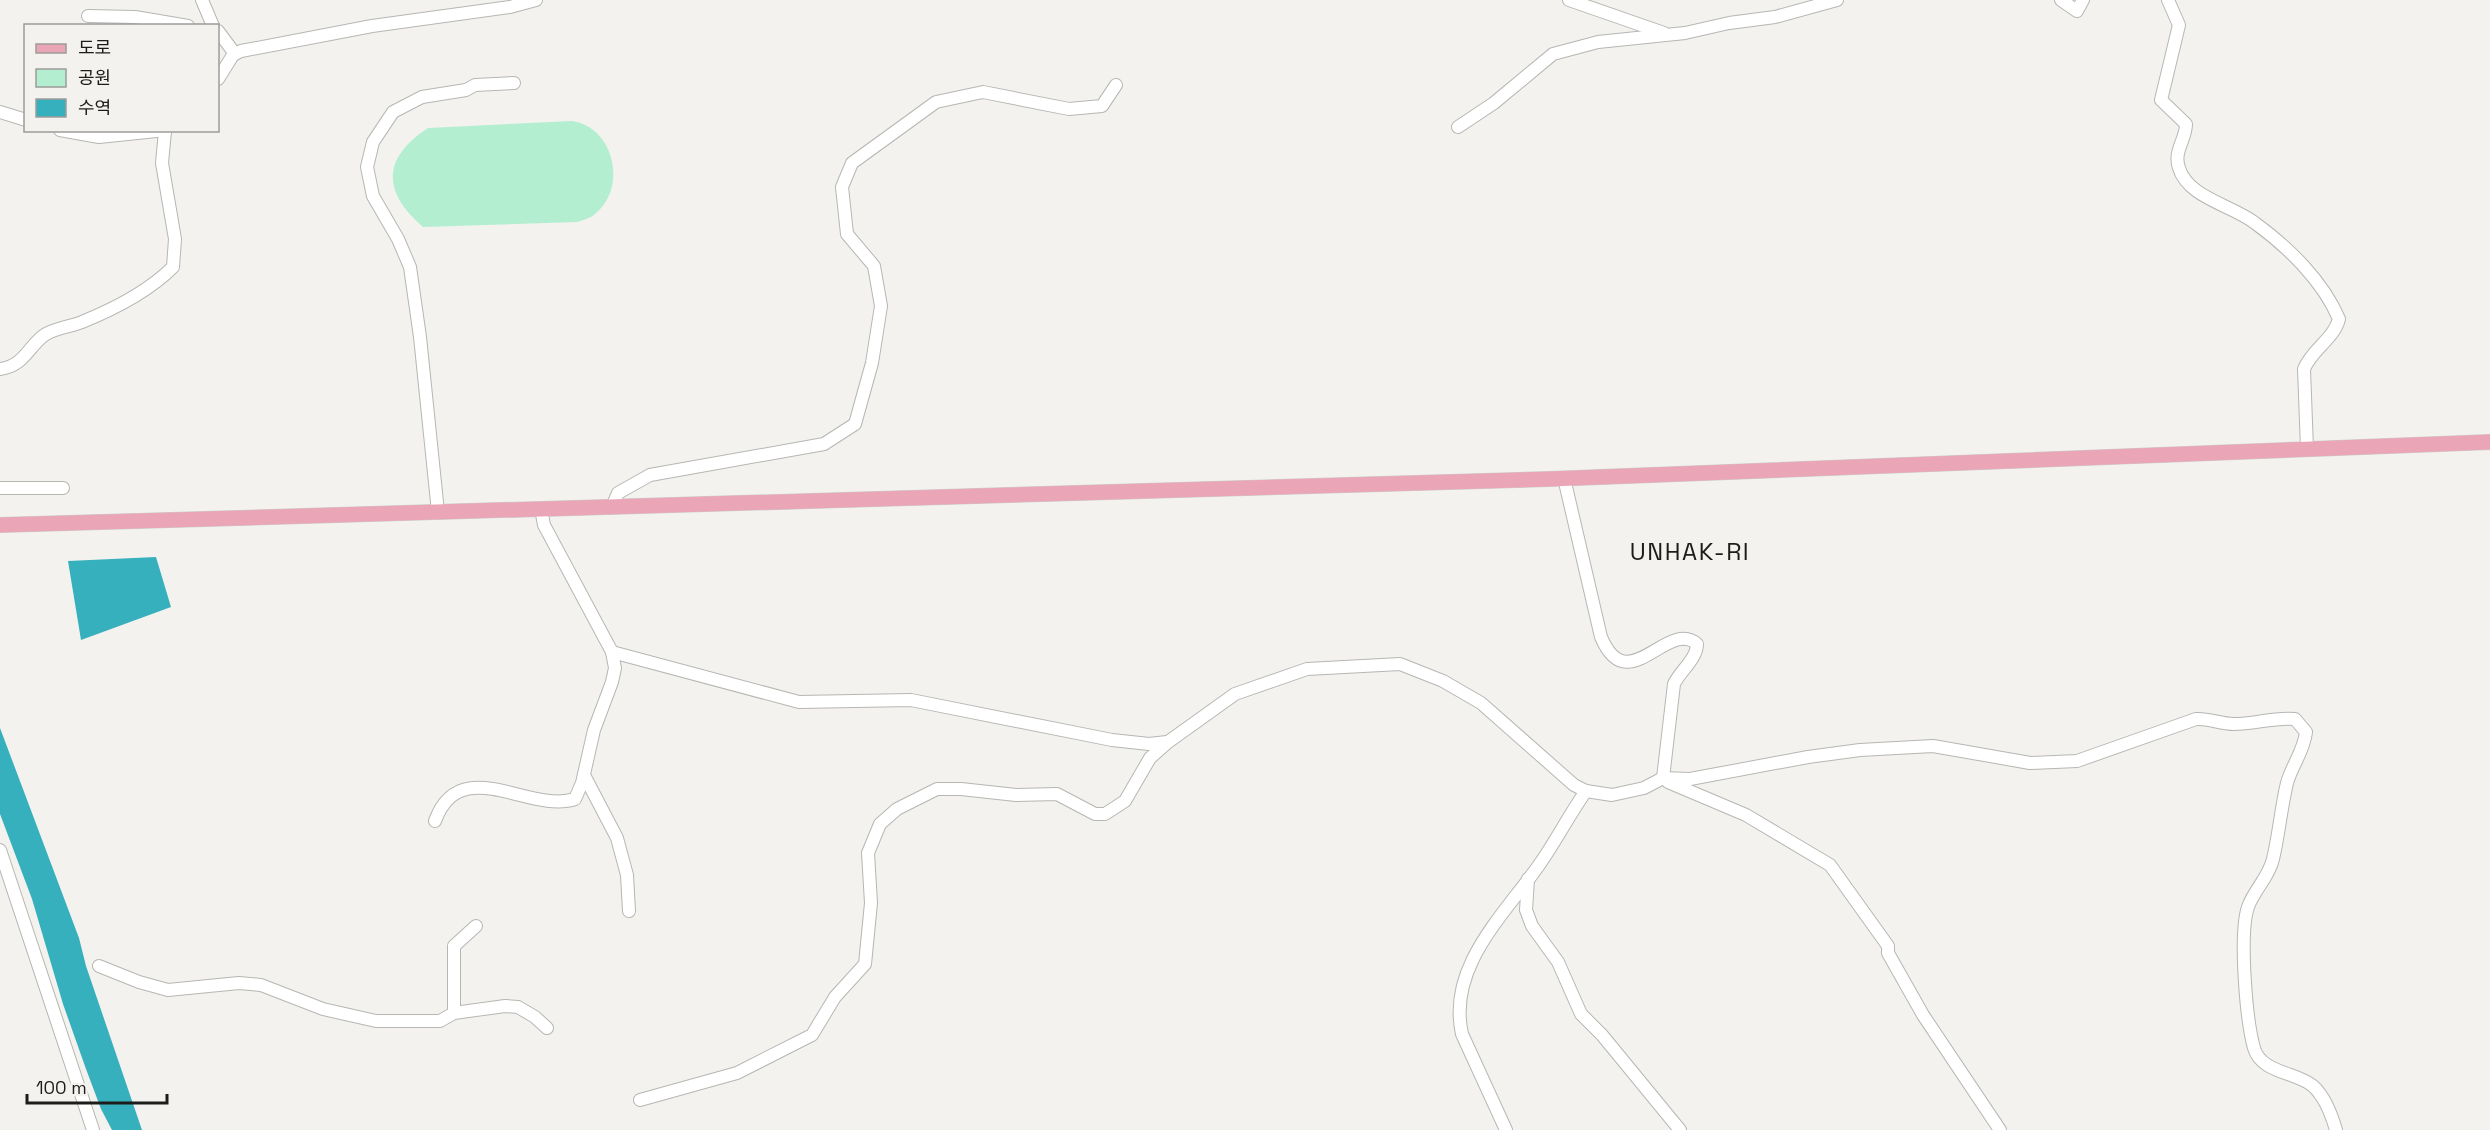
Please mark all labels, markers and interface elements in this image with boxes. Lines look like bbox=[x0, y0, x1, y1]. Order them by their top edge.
legend bbox=[24, 24, 219, 132]
text: 도로 bbox=[78, 36, 111, 59]
text: 공원 bbox=[78, 66, 111, 89]
text: 수역 bbox=[78, 96, 111, 119]
district label: UNHAK-RI bbox=[1630, 536, 1750, 567]
scale bar bbox=[27, 1067, 166, 1105]
text: 100 m bbox=[36, 1076, 87, 1099]

